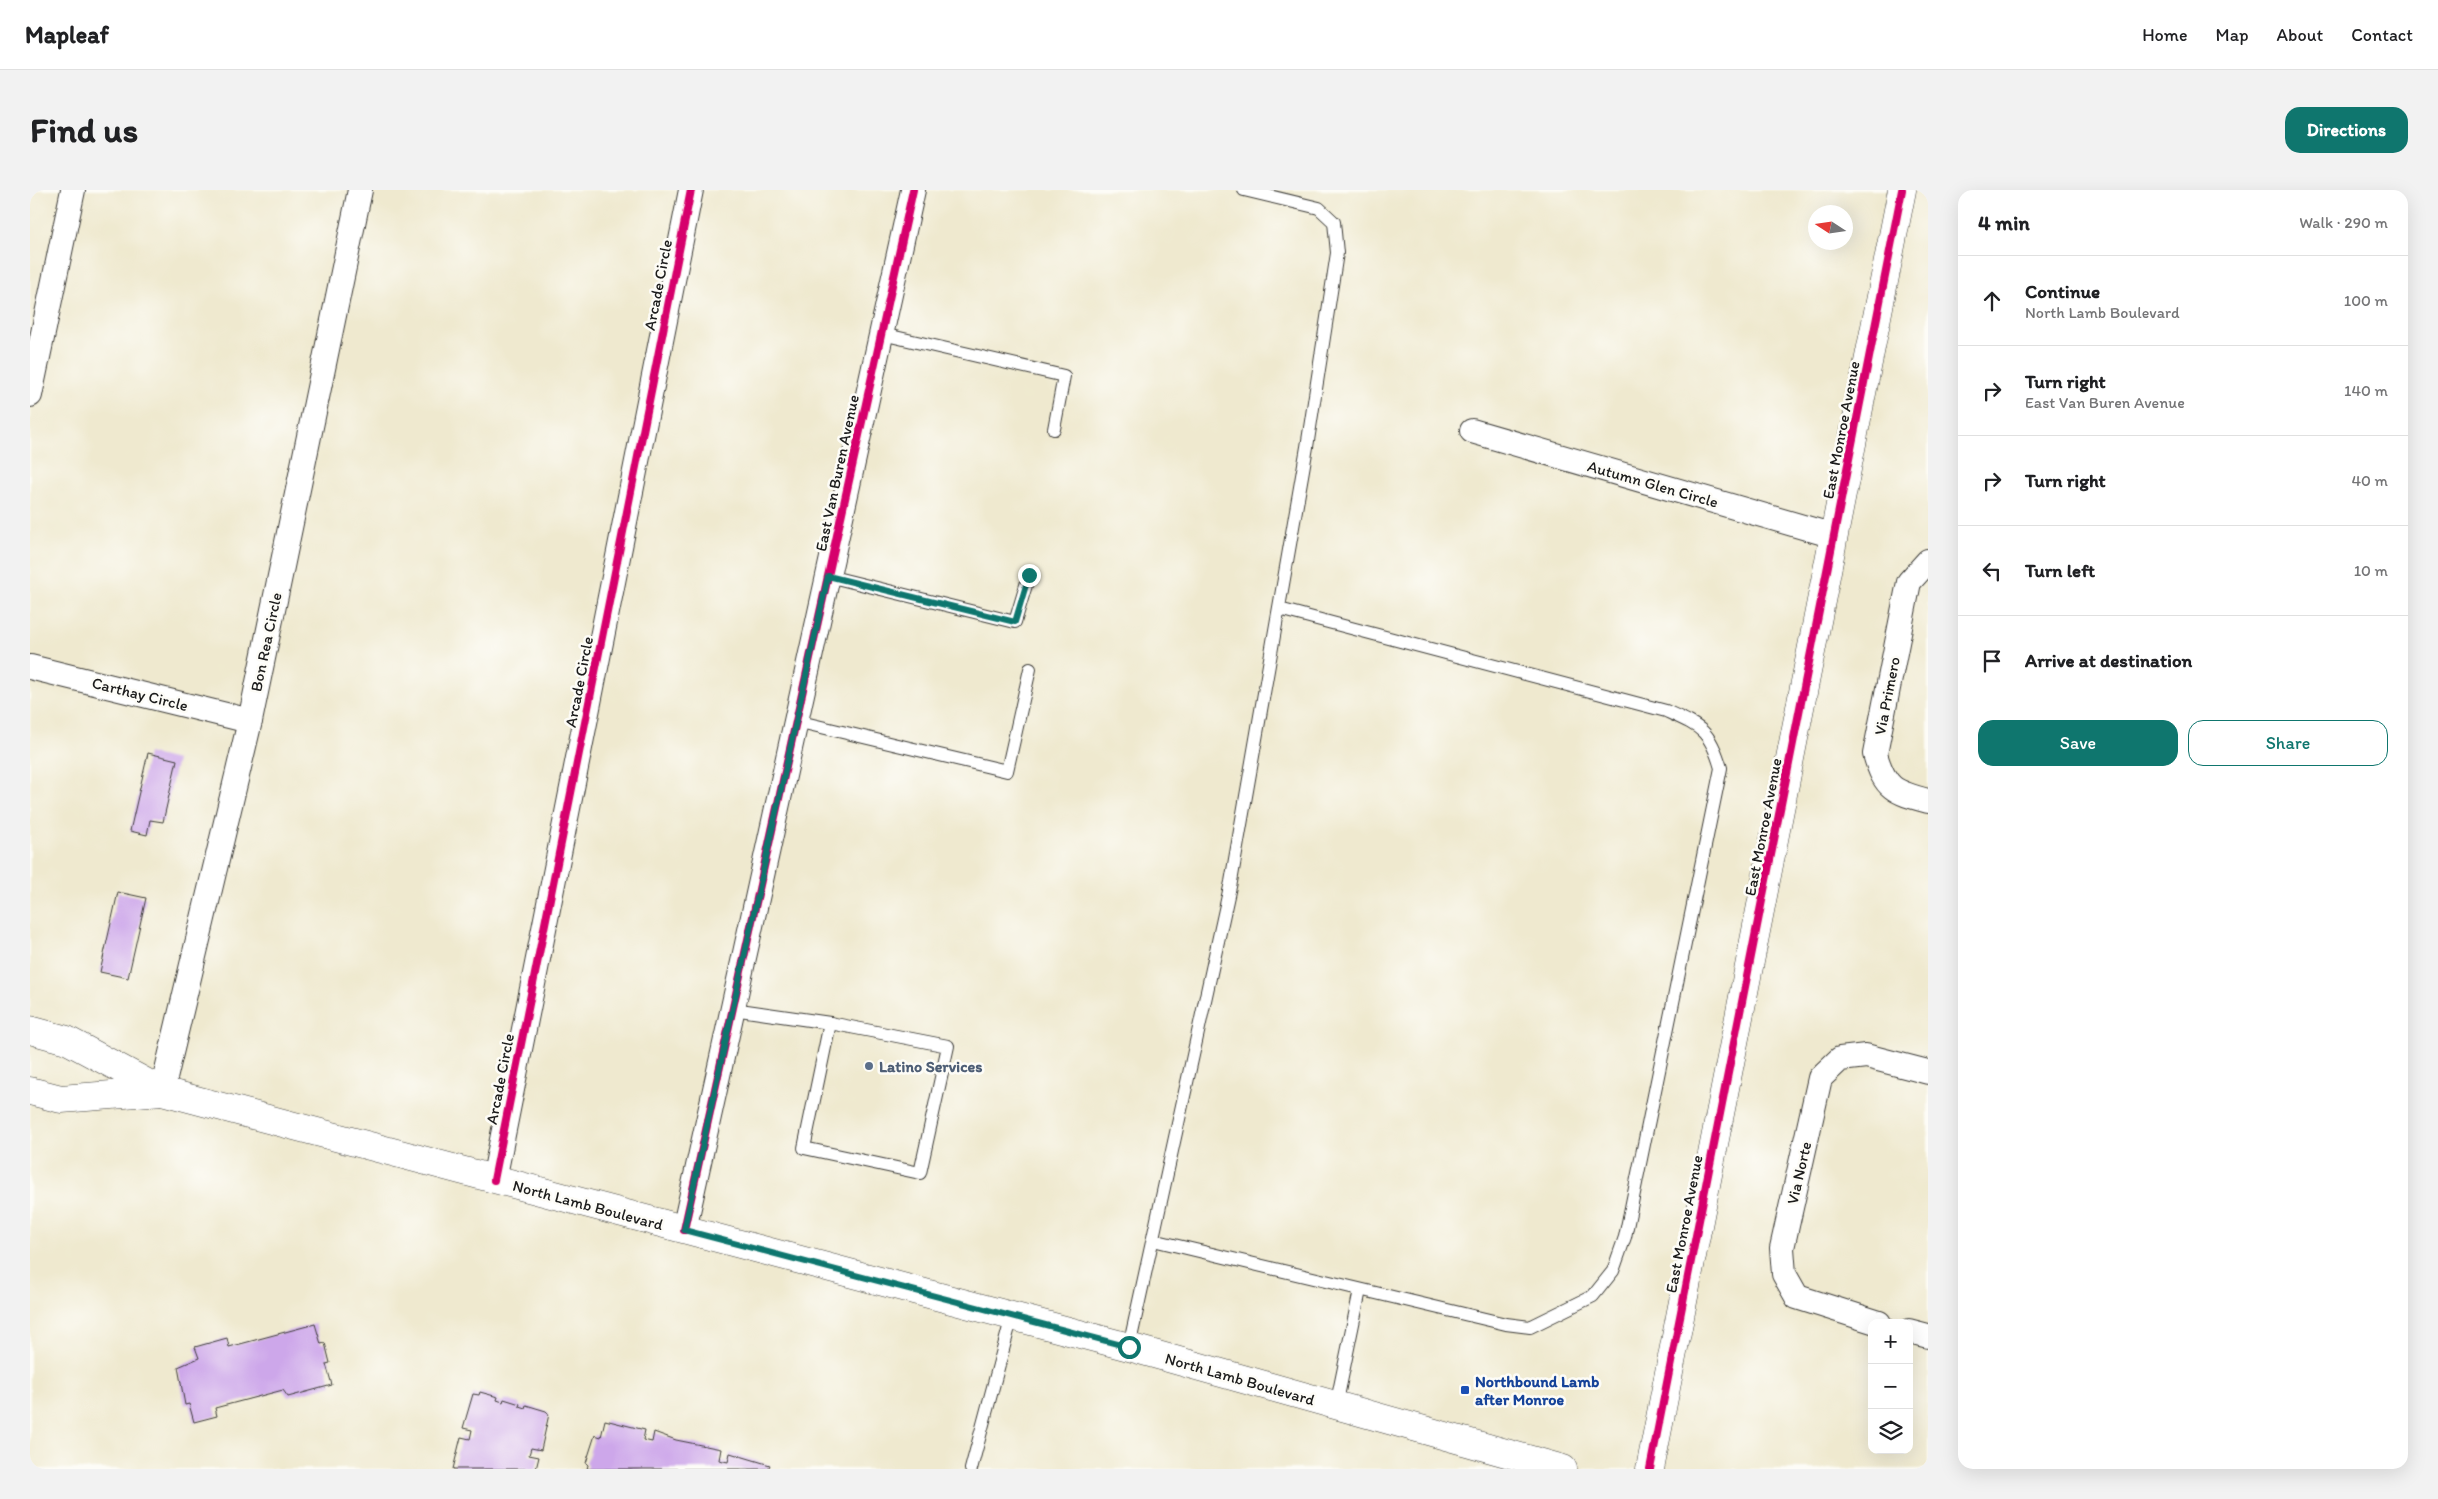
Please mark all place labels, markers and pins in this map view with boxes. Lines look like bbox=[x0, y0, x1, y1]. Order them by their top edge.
place label: Latino Services bbox=[879, 1057, 982, 1076]
marker: Latino Services bbox=[863, 1060, 875, 1072]
place label: Northbound Lamb after Monroe bbox=[1475, 1372, 1599, 1409]
marker: Northbound Lamb after Monroe bbox=[1459, 1384, 1471, 1396]

